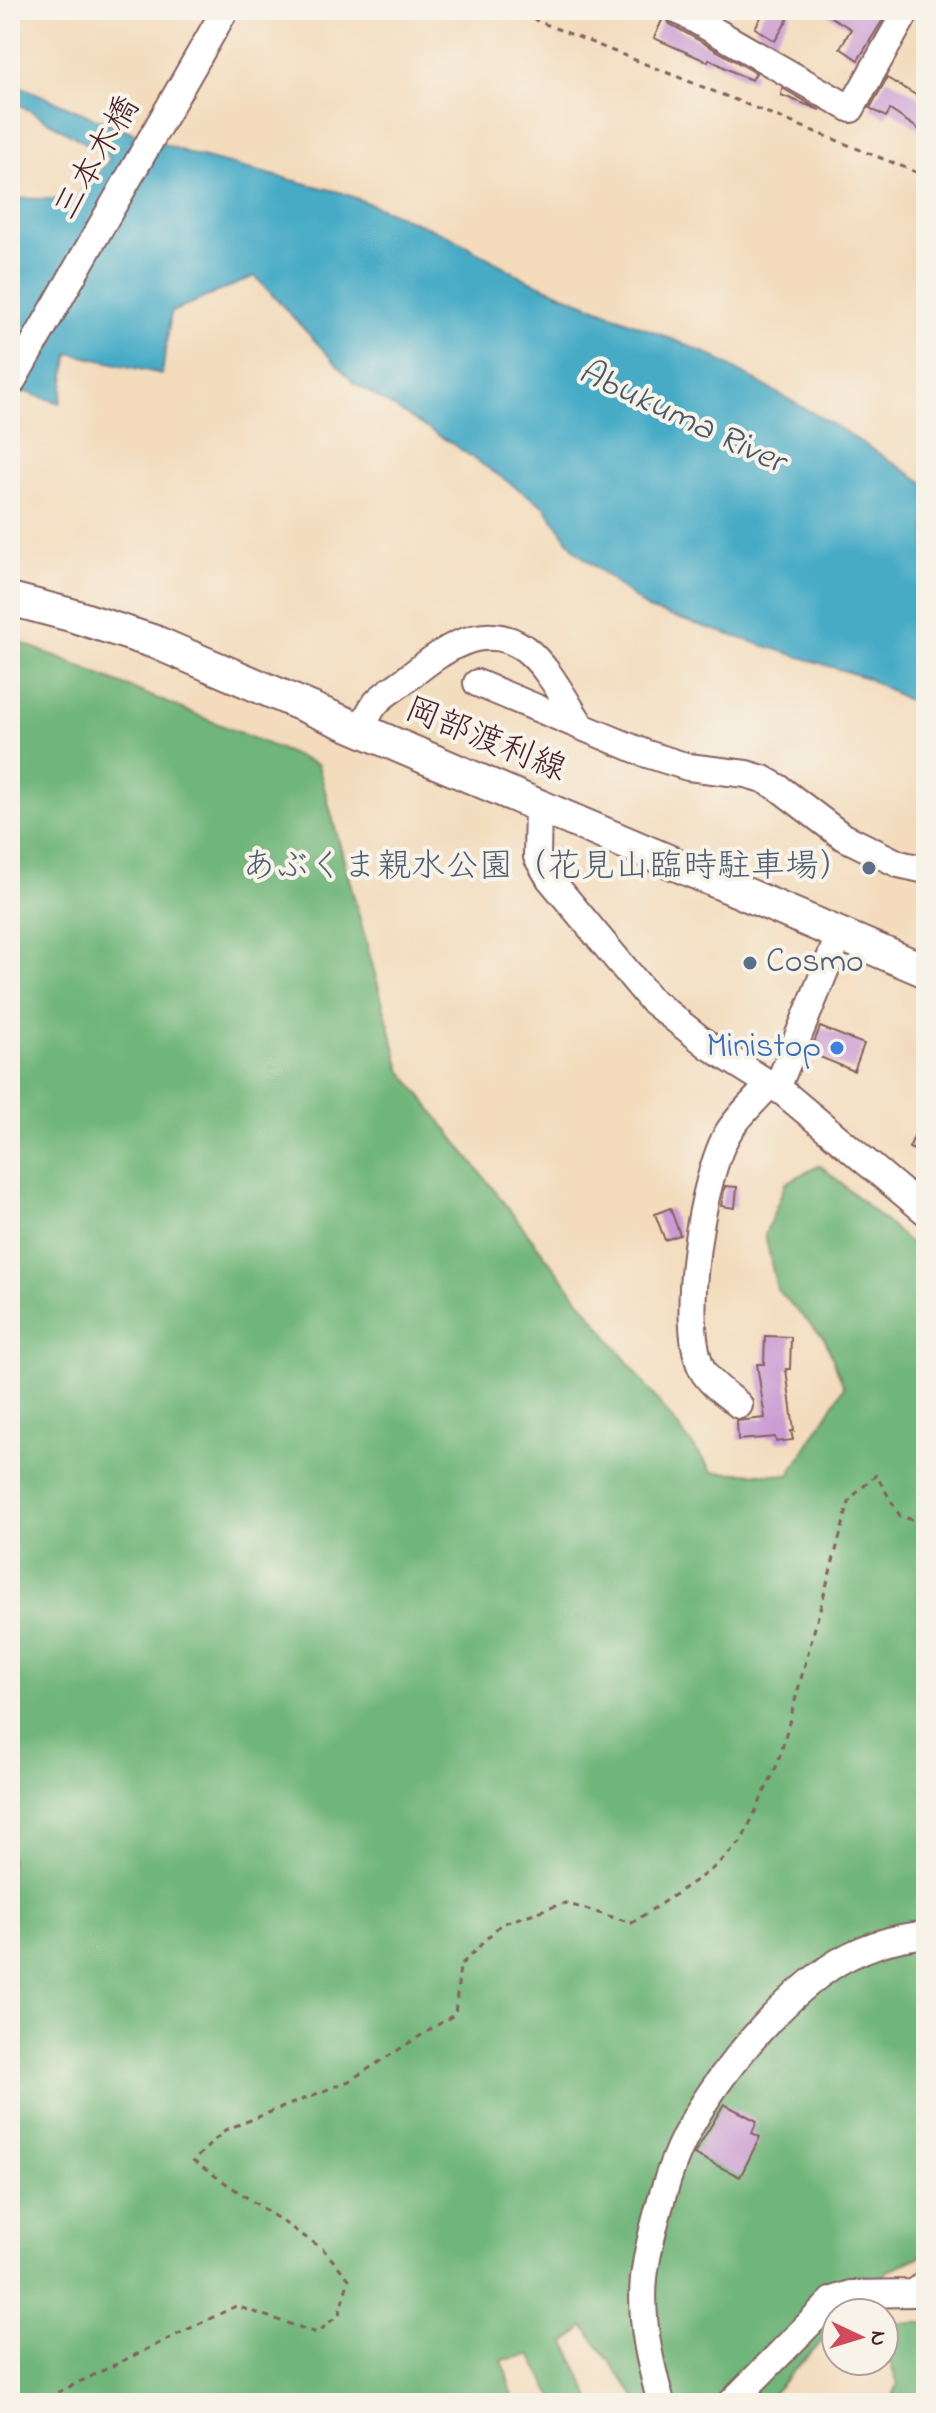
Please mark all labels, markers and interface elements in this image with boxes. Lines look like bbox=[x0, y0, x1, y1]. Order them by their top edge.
street label: 三本木橋 bbox=[42, 88, 154, 230]
water label: Abukuma River bbox=[569, 347, 797, 491]
street label: 岡部渡利線 bbox=[397, 686, 573, 796]
place label: あぶくま親水公園（花見山臨時駐車場） bbox=[242, 843, 853, 893]
marker: あぶくま親水公園（花見山臨時駐車場） bbox=[860, 859, 878, 877]
place label: Cosmo bbox=[766, 938, 864, 988]
marker: Cosmo bbox=[741, 954, 759, 972]
place label: Ministop bbox=[706, 1023, 821, 1073]
marker: Ministop bbox=[828, 1039, 846, 1057]
north arrow bbox=[820, 2297, 900, 2377]
text: N bbox=[860, 2330, 893, 2347]

